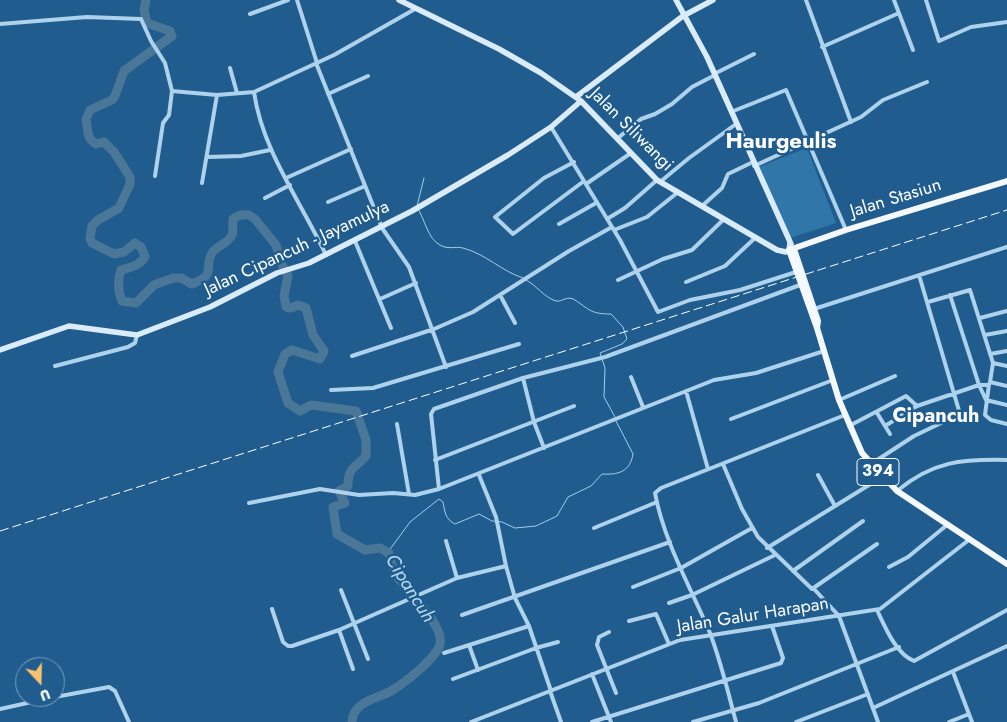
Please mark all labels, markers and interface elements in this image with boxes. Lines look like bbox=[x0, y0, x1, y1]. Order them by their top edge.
street label: Jalan Siliwangi bbox=[585, 84, 677, 176]
district label: Haurgeulis bbox=[725, 130, 837, 156]
street label: Jalan Stasiun bbox=[848, 175, 944, 223]
street label: Jalan Cipancuh - Jayamulya bbox=[201, 197, 393, 301]
district label: Cipancuh bbox=[893, 405, 979, 429]
road number: 394 bbox=[857, 458, 899, 486]
water label: Cipancuh bbox=[379, 551, 439, 627]
street label: Jalan Galur Harapan bbox=[676, 593, 830, 639]
north arrow bbox=[15, 657, 65, 707]
text: U bbox=[37, 684, 53, 706]

